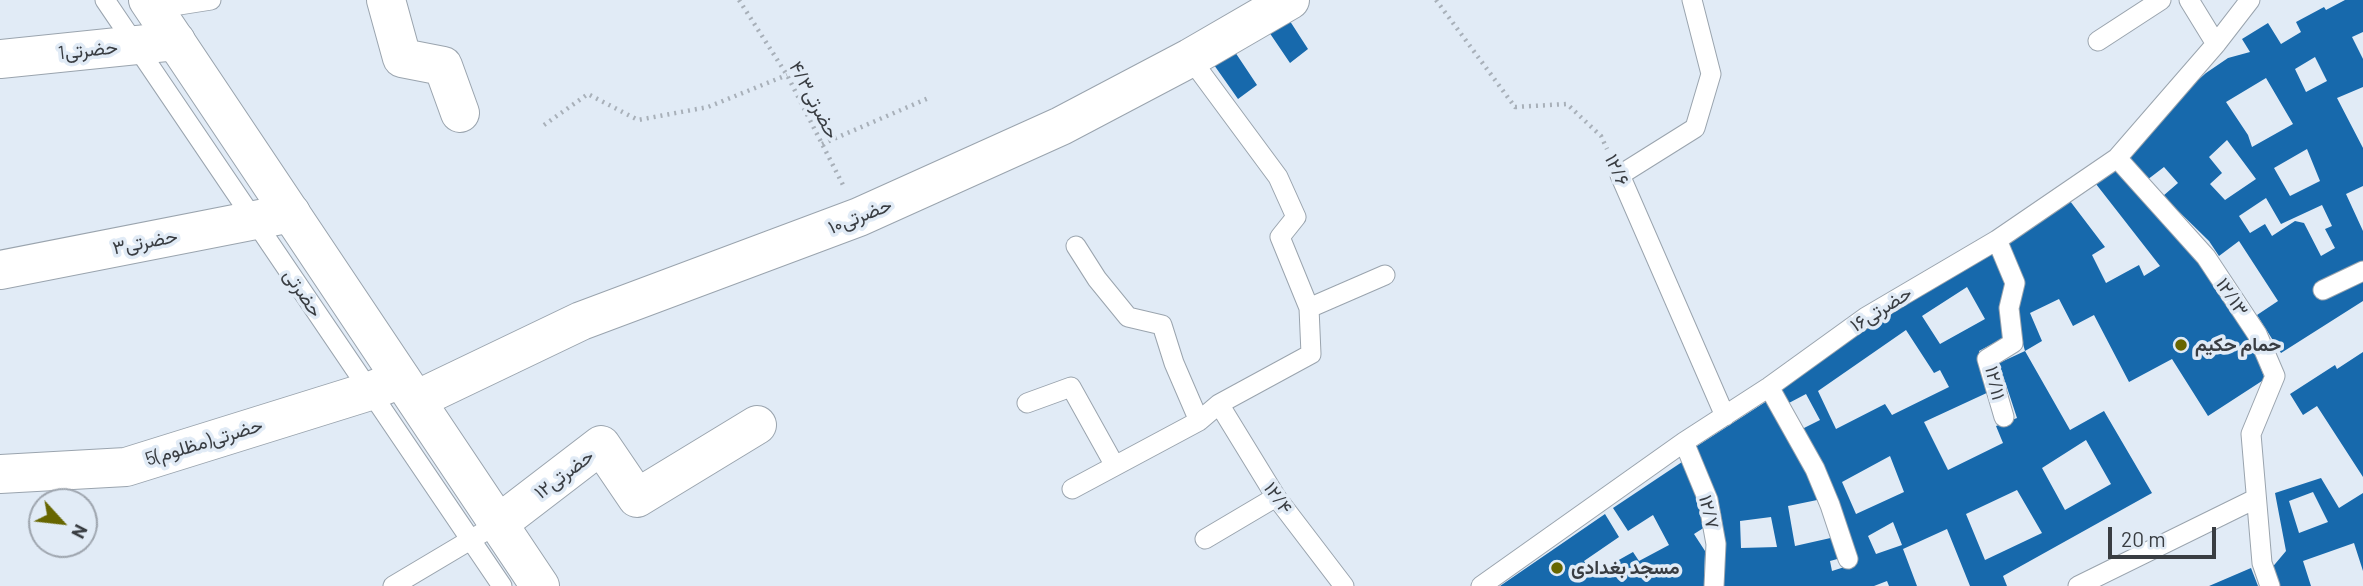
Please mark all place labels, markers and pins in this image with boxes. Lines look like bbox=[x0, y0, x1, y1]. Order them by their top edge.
place label: حمام حکیم bbox=[2195, 334, 2281, 356]
marker: حمام حکیم bbox=[2173, 337, 2189, 353]
place label: مسجد بغدادی bbox=[1571, 557, 1679, 579]
marker: مسجد بغدادی bbox=[1549, 560, 1565, 576]

